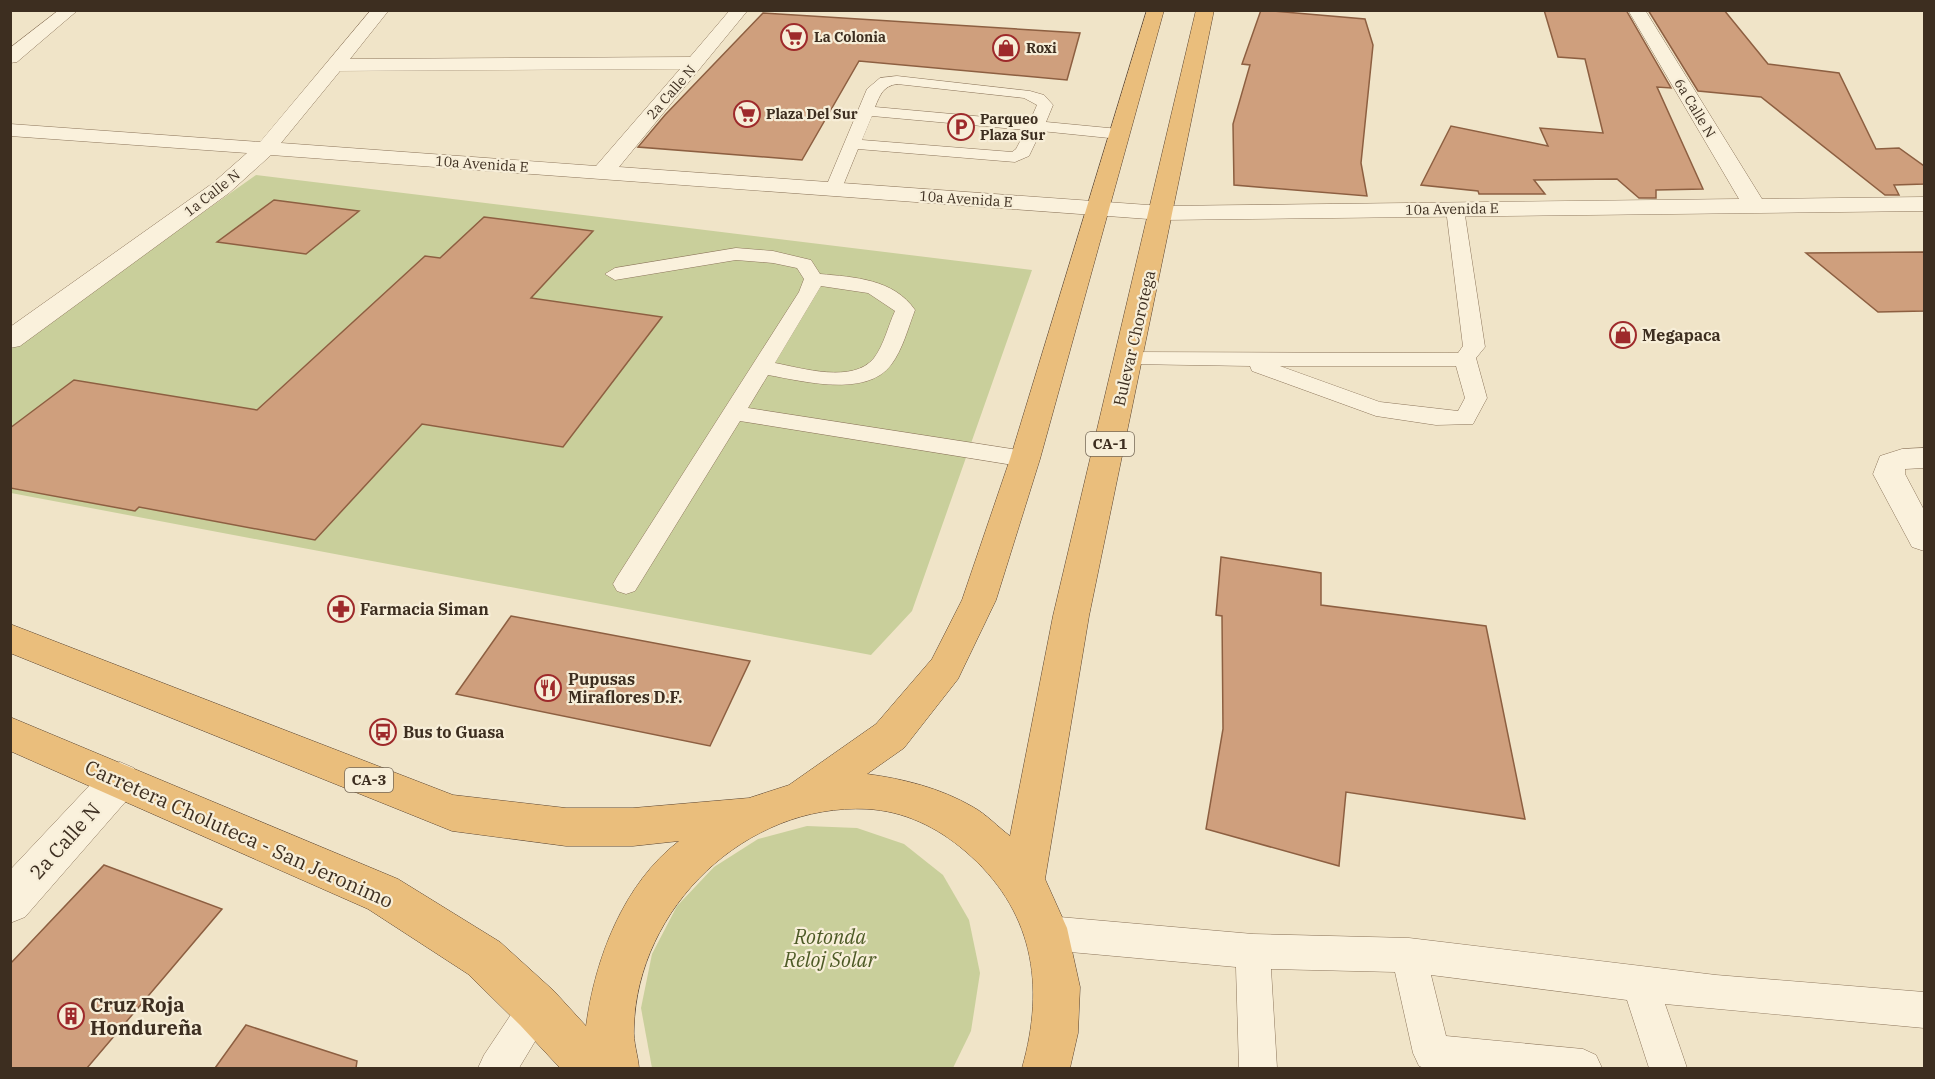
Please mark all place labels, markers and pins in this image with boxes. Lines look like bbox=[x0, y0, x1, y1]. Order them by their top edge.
supermarket icon: La Colonia bbox=[779, 22, 809, 52]
place label: La Colonia bbox=[814, 28, 886, 46]
shop icon: Roxi bbox=[991, 33, 1021, 63]
place label: Roxi bbox=[1026, 39, 1057, 57]
supermarket icon: Plaza Del Sur bbox=[732, 99, 762, 129]
place label: Plaza Del Sur bbox=[766, 105, 858, 123]
place label: Parqueo Plaza Sur bbox=[980, 110, 1045, 144]
parking icon: Parqueo Plaza Sur bbox=[946, 112, 976, 142]
shop icon: Megapaca bbox=[1608, 320, 1638, 350]
place label: Megapaca bbox=[1642, 325, 1721, 345]
pharmacy icon: Farmacia Siman bbox=[326, 594, 356, 624]
place label: Farmacia Siman bbox=[360, 599, 489, 619]
place label: Pupusas Miraflores D.F. bbox=[568, 669, 683, 707]
restaurant icon: Pupusas Miraflores D.F. bbox=[533, 673, 563, 703]
bus stop icon: Bus to Guasa bbox=[368, 717, 398, 747]
place label: Bus to Guasa bbox=[403, 722, 504, 742]
place label: Cruz Roja Hondureña bbox=[90, 991, 203, 1041]
building icon: Cruz Roja Hondureña bbox=[56, 1001, 86, 1031]

